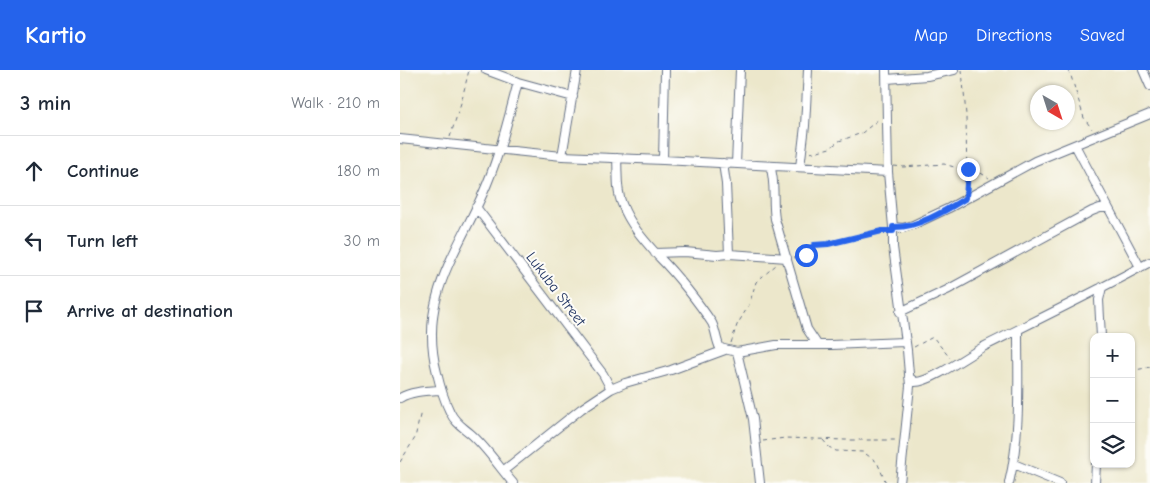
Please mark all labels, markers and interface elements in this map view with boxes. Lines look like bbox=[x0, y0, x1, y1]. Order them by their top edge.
text: Kartio bbox=[25, 21, 87, 49]
text: Map bbox=[914, 25, 948, 46]
text: Directions bbox=[976, 25, 1052, 46]
text: Saved bbox=[1080, 25, 1125, 46]
north arrow bbox=[1030, 85, 1075, 130]
text: 3 min bbox=[20, 91, 71, 115]
text: Walk · 210 m bbox=[291, 94, 380, 112]
icon: ahead bbox=[20, 157, 48, 185]
route end bbox=[957, 158, 980, 181]
text: Continue bbox=[67, 160, 139, 182]
text: 180 m bbox=[337, 162, 380, 180]
icon: left bbox=[20, 227, 48, 255]
text: Turn left bbox=[67, 230, 138, 252]
text: 30 m bbox=[344, 232, 380, 250]
route start bbox=[795, 244, 818, 267]
street label: Lukuba Street bbox=[522, 248, 590, 330]
icon: arrive bbox=[20, 297, 48, 325]
text: Arrive at destination bbox=[67, 300, 233, 322]
map controls bbox=[1090, 333, 1135, 468]
button: + bbox=[1090, 333, 1135, 378]
button: − bbox=[1090, 378, 1135, 423]
button: layers bbox=[1090, 423, 1135, 468]

